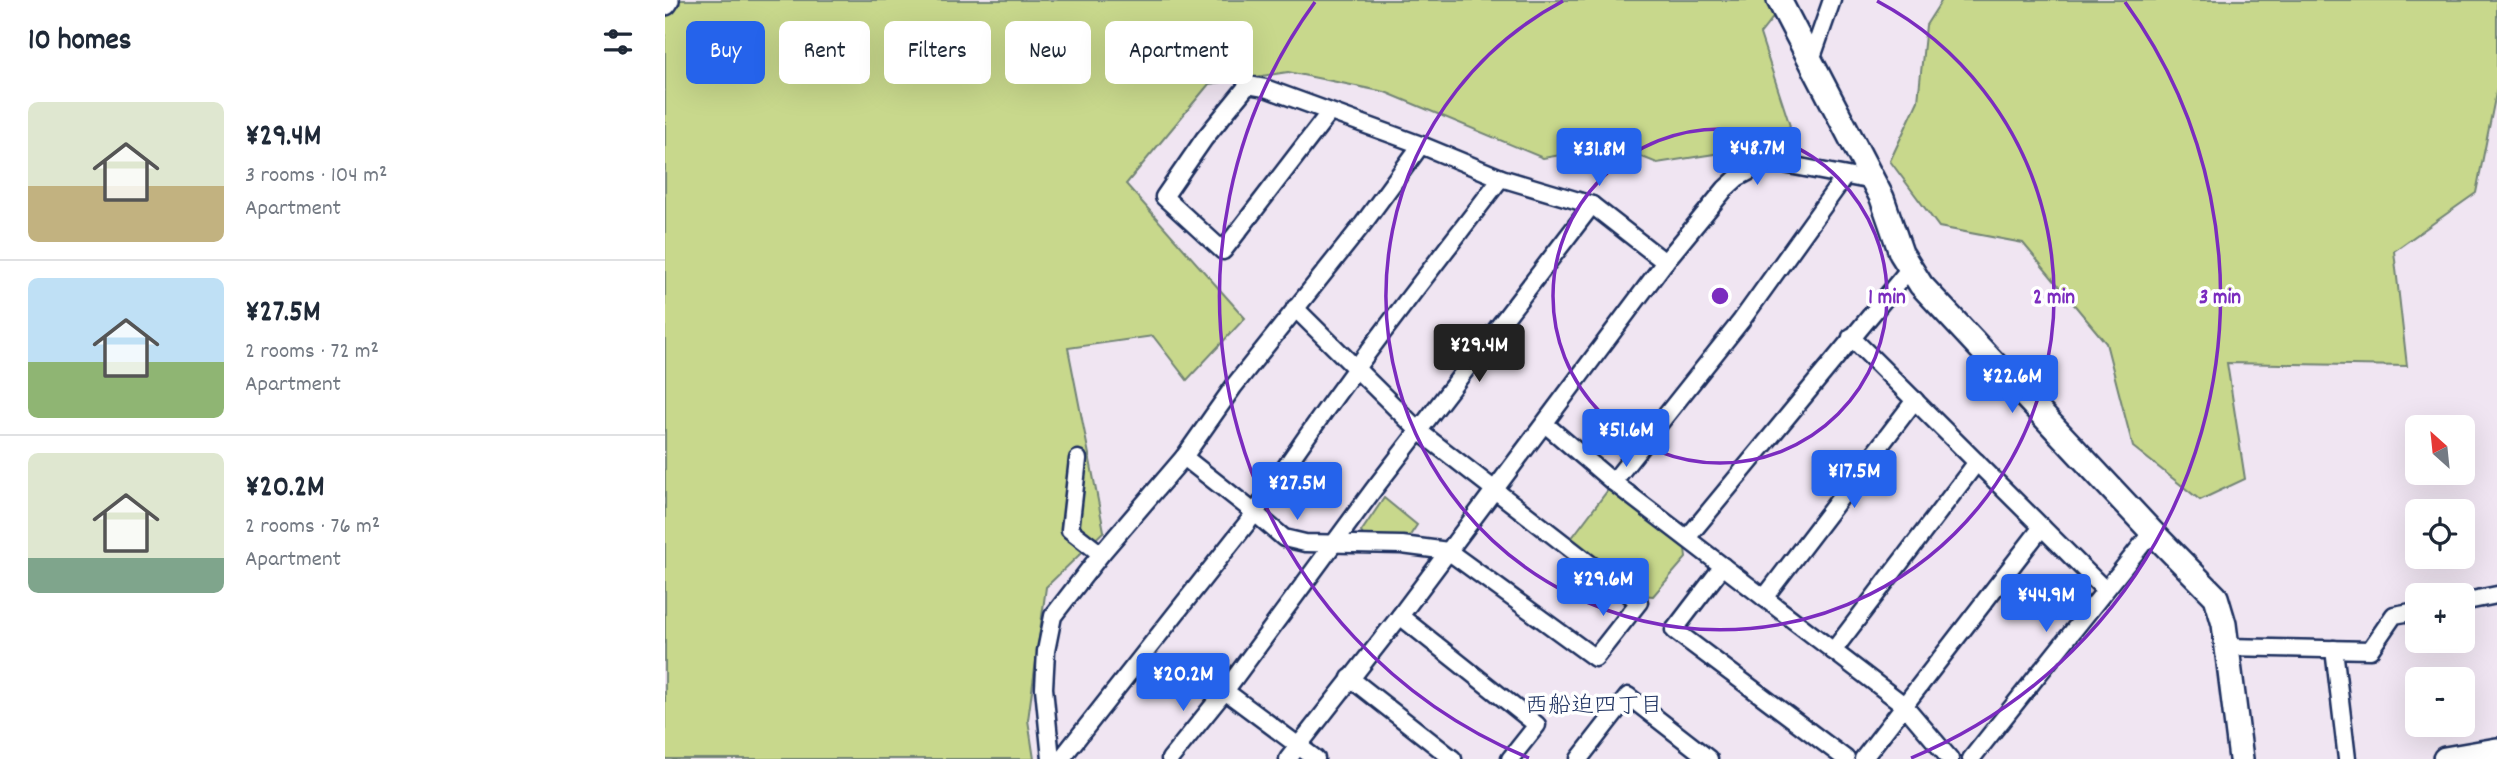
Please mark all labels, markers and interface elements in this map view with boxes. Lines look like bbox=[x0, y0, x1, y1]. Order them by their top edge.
text: 10 homes bbox=[28, 21, 131, 64]
chip: Buy bbox=[686, 21, 765, 84]
chip: Rent bbox=[779, 21, 870, 84]
chip: Filters bbox=[884, 21, 991, 84]
chip: New bbox=[1005, 21, 1091, 84]
chip: Apartment bbox=[1105, 21, 1253, 84]
icon: filters bbox=[599, 23, 637, 61]
text: ¥29.4M bbox=[245, 117, 321, 160]
pin: ¥31.8M bbox=[1542, 128, 1656, 188]
pin: ¥48.7M bbox=[1700, 128, 1814, 187]
icon: home bbox=[84, 130, 168, 214]
text: ¥48.7M bbox=[1729, 133, 1785, 166]
text: ¥31.8M bbox=[1573, 134, 1625, 167]
text: 3 rooms · 104 m² bbox=[245, 160, 387, 193]
text: Apartment bbox=[245, 193, 341, 226]
centre of rings bbox=[1708, 284, 1732, 308]
text: 1 min bbox=[1868, 284, 1906, 314]
text: 2 min bbox=[2033, 284, 2075, 314]
text: 3 min bbox=[2199, 284, 2241, 314]
text: ¥27.5M bbox=[245, 293, 321, 336]
icon: home bbox=[84, 306, 168, 390]
pin: ¥29.4M bbox=[1422, 324, 1536, 384]
text: ¥29.4M bbox=[1450, 330, 1508, 363]
text: 2 rooms · 72 m² bbox=[245, 336, 379, 369]
pin: ¥22.6M bbox=[1955, 356, 2069, 415]
text: ¥22.6M bbox=[1982, 361, 2042, 394]
text: Apartment bbox=[245, 369, 341, 402]
pin: ¥51.6M bbox=[1569, 410, 1683, 469]
text: ¥51.6M bbox=[1598, 415, 1654, 448]
north arrow bbox=[2405, 415, 2475, 485]
map controls bbox=[2405, 415, 2475, 737]
pin: ¥17.5M bbox=[1797, 450, 1911, 510]
text: ¥17.5M bbox=[1828, 456, 1880, 489]
pin: ¥27.5M bbox=[1240, 462, 1354, 522]
text: ¥20.2M bbox=[245, 468, 325, 511]
text: ¥27.5M bbox=[1268, 468, 1326, 501]
icon: home bbox=[84, 481, 168, 565]
button: locate bbox=[2405, 499, 2475, 569]
text: 2 rooms · 76 m² bbox=[245, 511, 380, 544]
text: Apartment bbox=[245, 544, 341, 577]
pin: ¥29.6M bbox=[1546, 558, 1660, 618]
text: ¥29.6M bbox=[1573, 564, 1633, 597]
pin: ¥44.9M bbox=[1989, 574, 2103, 634]
text: ¥44.9M bbox=[2017, 580, 2075, 613]
button: + bbox=[2405, 583, 2475, 653]
pin: ¥20.2M bbox=[1126, 654, 1240, 713]
text: ¥20.2M bbox=[1152, 659, 1214, 692]
button: − bbox=[2405, 667, 2475, 737]
district label: 西船迫四丁目 bbox=[1525, 691, 1663, 724]

